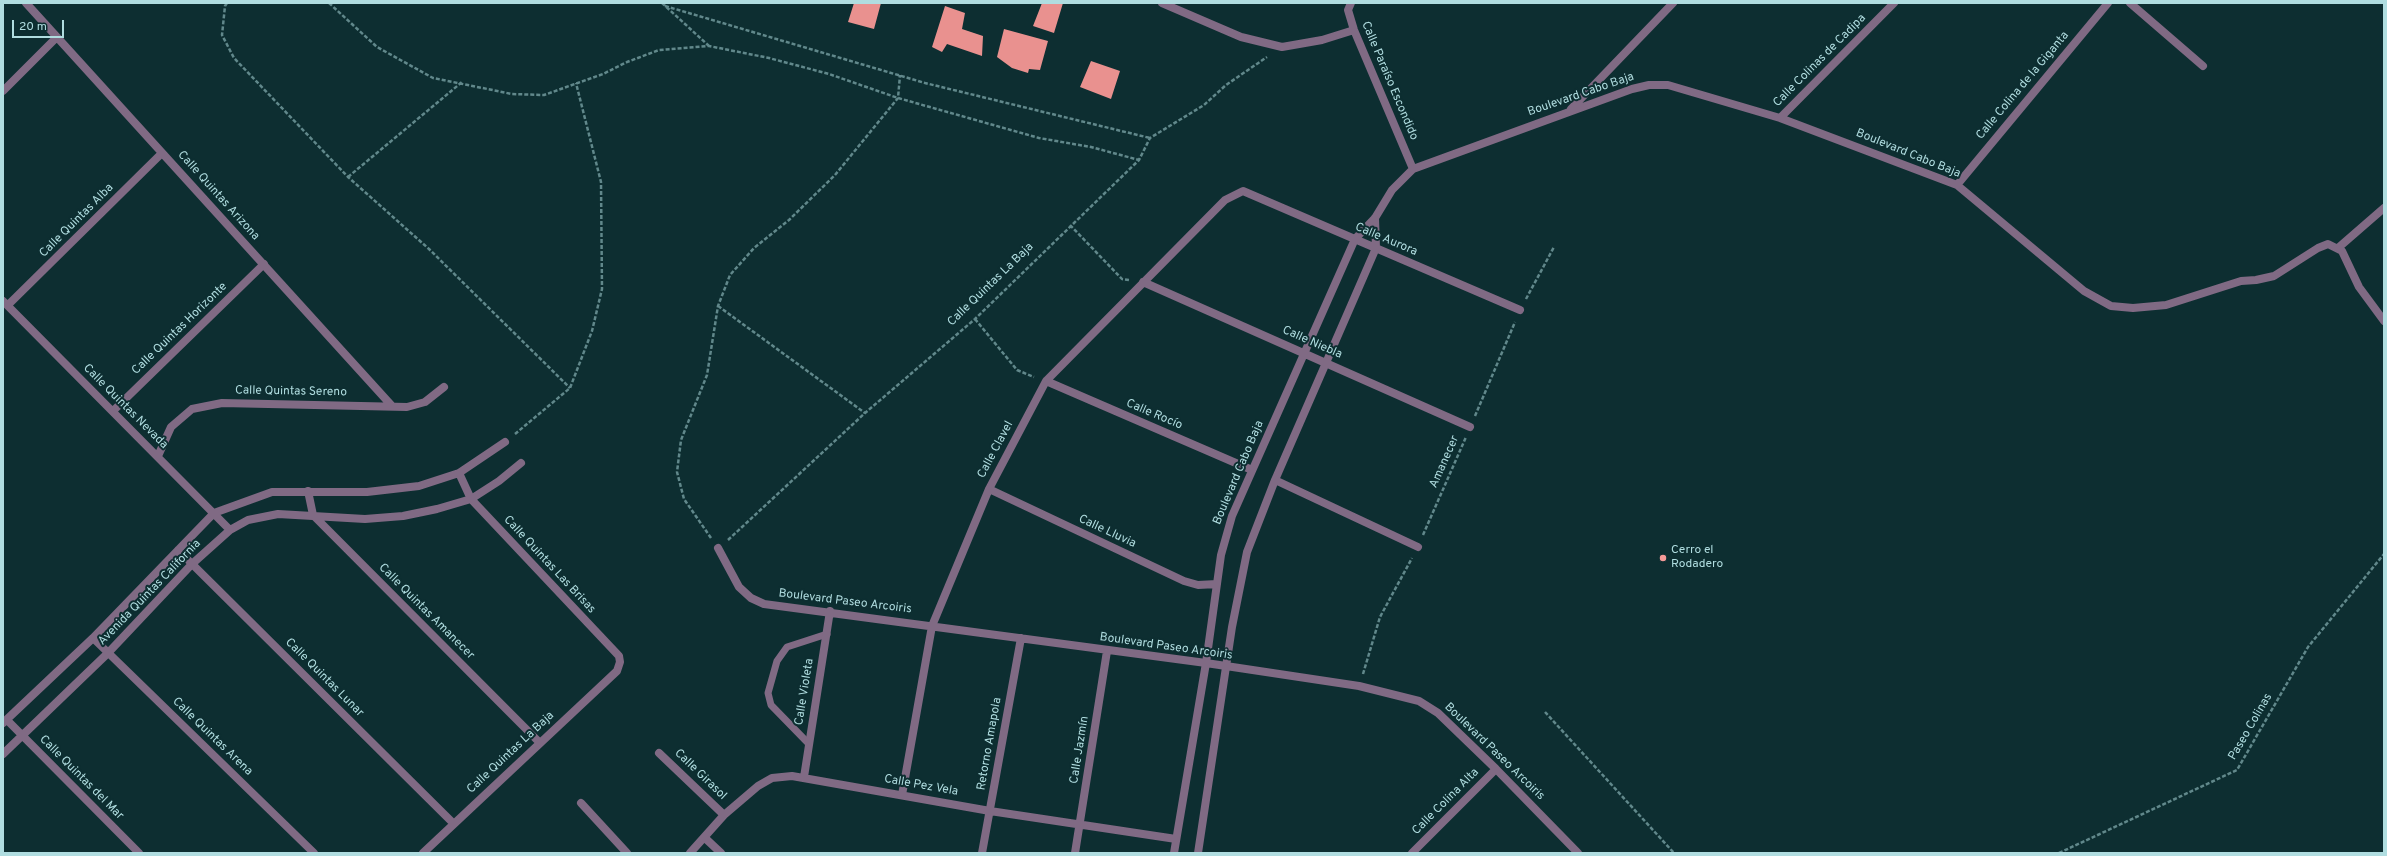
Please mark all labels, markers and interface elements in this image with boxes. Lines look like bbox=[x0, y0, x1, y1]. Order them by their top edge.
scale bar bbox=[14, 12, 66, 38]
street label: Calle Colinas de Cadipa bbox=[1771, 12, 1869, 110]
text: 20 m bbox=[19, 19, 47, 35]
street label: Calle Paraíso Escondido bbox=[1357, 19, 1421, 143]
street label: Calle Colina de la Giganta bbox=[1974, 29, 2072, 143]
street label: Boulevard Cabo Baja bbox=[1526, 70, 1636, 120]
street label: Boulevard Cabo Baja bbox=[1854, 126, 1962, 182]
street label: Calle Quintas Arizona bbox=[174, 148, 262, 244]
street label: Calle Quintas Alba bbox=[37, 181, 117, 261]
street label: Calle Aurora bbox=[1353, 220, 1419, 260]
street label: Calle Quintas La Baja bbox=[945, 240, 1037, 330]
street label: Calle Quintas Horizonte bbox=[129, 280, 231, 378]
street label: Calle Niebla bbox=[1280, 323, 1344, 363]
street label: Calle Quintas Nevada bbox=[80, 362, 170, 452]
street label: Calle Quintas Sereno bbox=[235, 384, 347, 400]
street label: Calle Rocío bbox=[1124, 397, 1184, 433]
street label: Calle Clavel bbox=[975, 419, 1017, 481]
street label: Boulevard Cabo Baja bbox=[1211, 419, 1267, 527]
street label: Amanecer bbox=[1427, 434, 1463, 490]
street label: Calle Lluvia bbox=[1076, 512, 1138, 552]
street label: Calle Quintas Las Brisas bbox=[500, 513, 598, 617]
street label: Avenida Quintas California bbox=[96, 537, 204, 649]
place label: Cerro el Rodadero bbox=[1671, 544, 1723, 572]
marker: Cerro el Rodadero bbox=[1658, 553, 1668, 563]
street label: Calle Quintas Amanecer bbox=[375, 561, 477, 663]
street label: Boulevard Paseo Arcoiris bbox=[778, 587, 912, 617]
street label: Boulevard Paseo Arcoiris bbox=[1099, 631, 1233, 663]
street label: Calle Quintas Lunar bbox=[282, 636, 366, 720]
street label: Calle Violeta bbox=[793, 658, 817, 726]
street label: Paseo Colinas bbox=[2226, 691, 2276, 763]
street label: Calle Quintas Arena bbox=[169, 695, 255, 779]
street label: Retorno Amapola bbox=[975, 696, 1005, 792]
street label: Boulevard Paseo Arcoiris bbox=[1441, 700, 1547, 804]
street label: Calle Quintas La Baja bbox=[464, 709, 558, 797]
street label: Calle Jazmín bbox=[1068, 715, 1092, 785]
street label: Calle Quintas del Mar bbox=[36, 733, 126, 823]
street label: Calle Girasol bbox=[671, 747, 729, 803]
street label: Calle Colina Alta bbox=[1410, 766, 1482, 838]
street label: Calle Pez Vela bbox=[883, 772, 959, 800]

